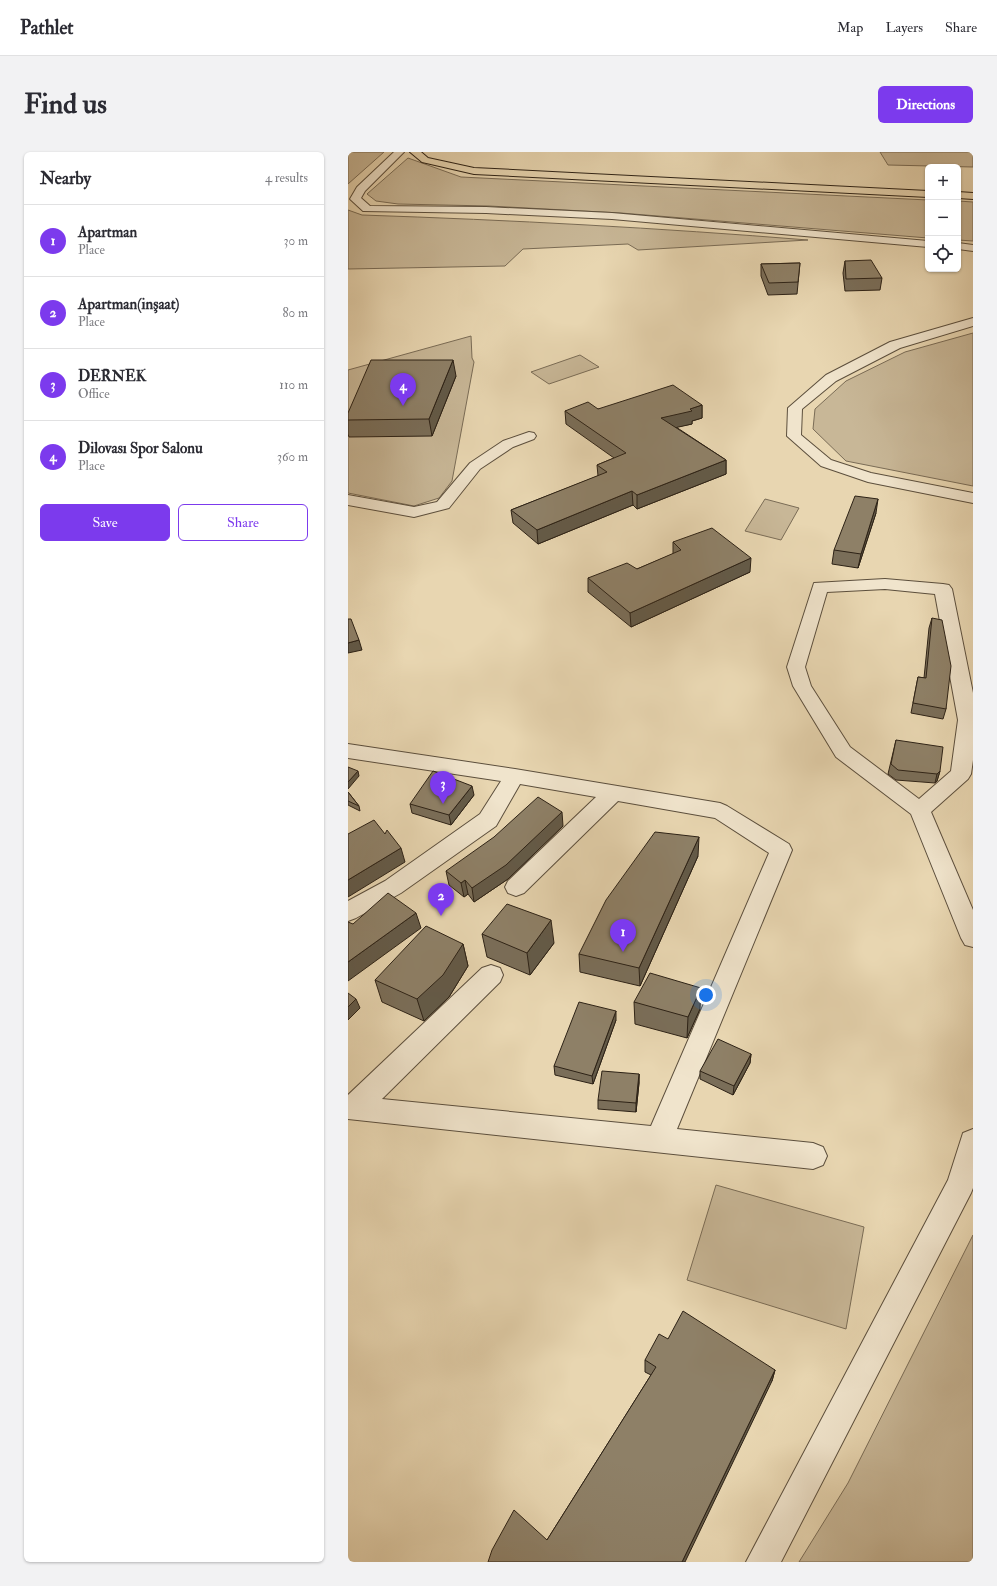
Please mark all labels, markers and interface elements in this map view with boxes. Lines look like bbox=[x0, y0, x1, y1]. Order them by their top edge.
text: Pathlet bbox=[20, 16, 74, 40]
text: Map bbox=[837, 19, 863, 36]
text: Layers bbox=[885, 19, 923, 36]
text: Share bbox=[945, 19, 977, 36]
button: Directions bbox=[878, 86, 973, 123]
text: Find us bbox=[24, 87, 107, 122]
map controls bbox=[925, 164, 961, 272]
button: + bbox=[925, 164, 961, 200]
text: Nearby bbox=[40, 168, 91, 189]
text: 4 results bbox=[265, 170, 308, 186]
button: − bbox=[925, 200, 961, 236]
text: Apartman bbox=[78, 223, 137, 242]
text: 1 bbox=[51, 233, 55, 249]
text: 30 m bbox=[284, 233, 308, 249]
button: locate bbox=[925, 236, 961, 272]
text: Place bbox=[78, 242, 105, 258]
text: Apartman(inşaat) bbox=[78, 295, 180, 314]
text: 2 bbox=[50, 305, 56, 321]
text: 80 m bbox=[282, 305, 308, 321]
text: Place bbox=[78, 314, 105, 330]
text: DERNEK bbox=[78, 367, 146, 386]
pin: 4 bbox=[390, 373, 416, 406]
text: 3 bbox=[51, 377, 56, 393]
text: 110 m bbox=[279, 377, 308, 393]
text: Office bbox=[78, 386, 110, 402]
text: Dilovası Spor Salonu bbox=[78, 439, 203, 458]
text: 4 bbox=[49, 449, 57, 465]
text: 360 m bbox=[277, 449, 308, 465]
text: Place bbox=[78, 458, 105, 474]
button: Save bbox=[40, 504, 170, 541]
button: Share bbox=[178, 504, 308, 541]
pin: 3 bbox=[430, 771, 456, 804]
pin: 2 bbox=[428, 883, 454, 916]
pin: 1 bbox=[610, 919, 636, 952]
your location bbox=[696, 985, 716, 1005]

